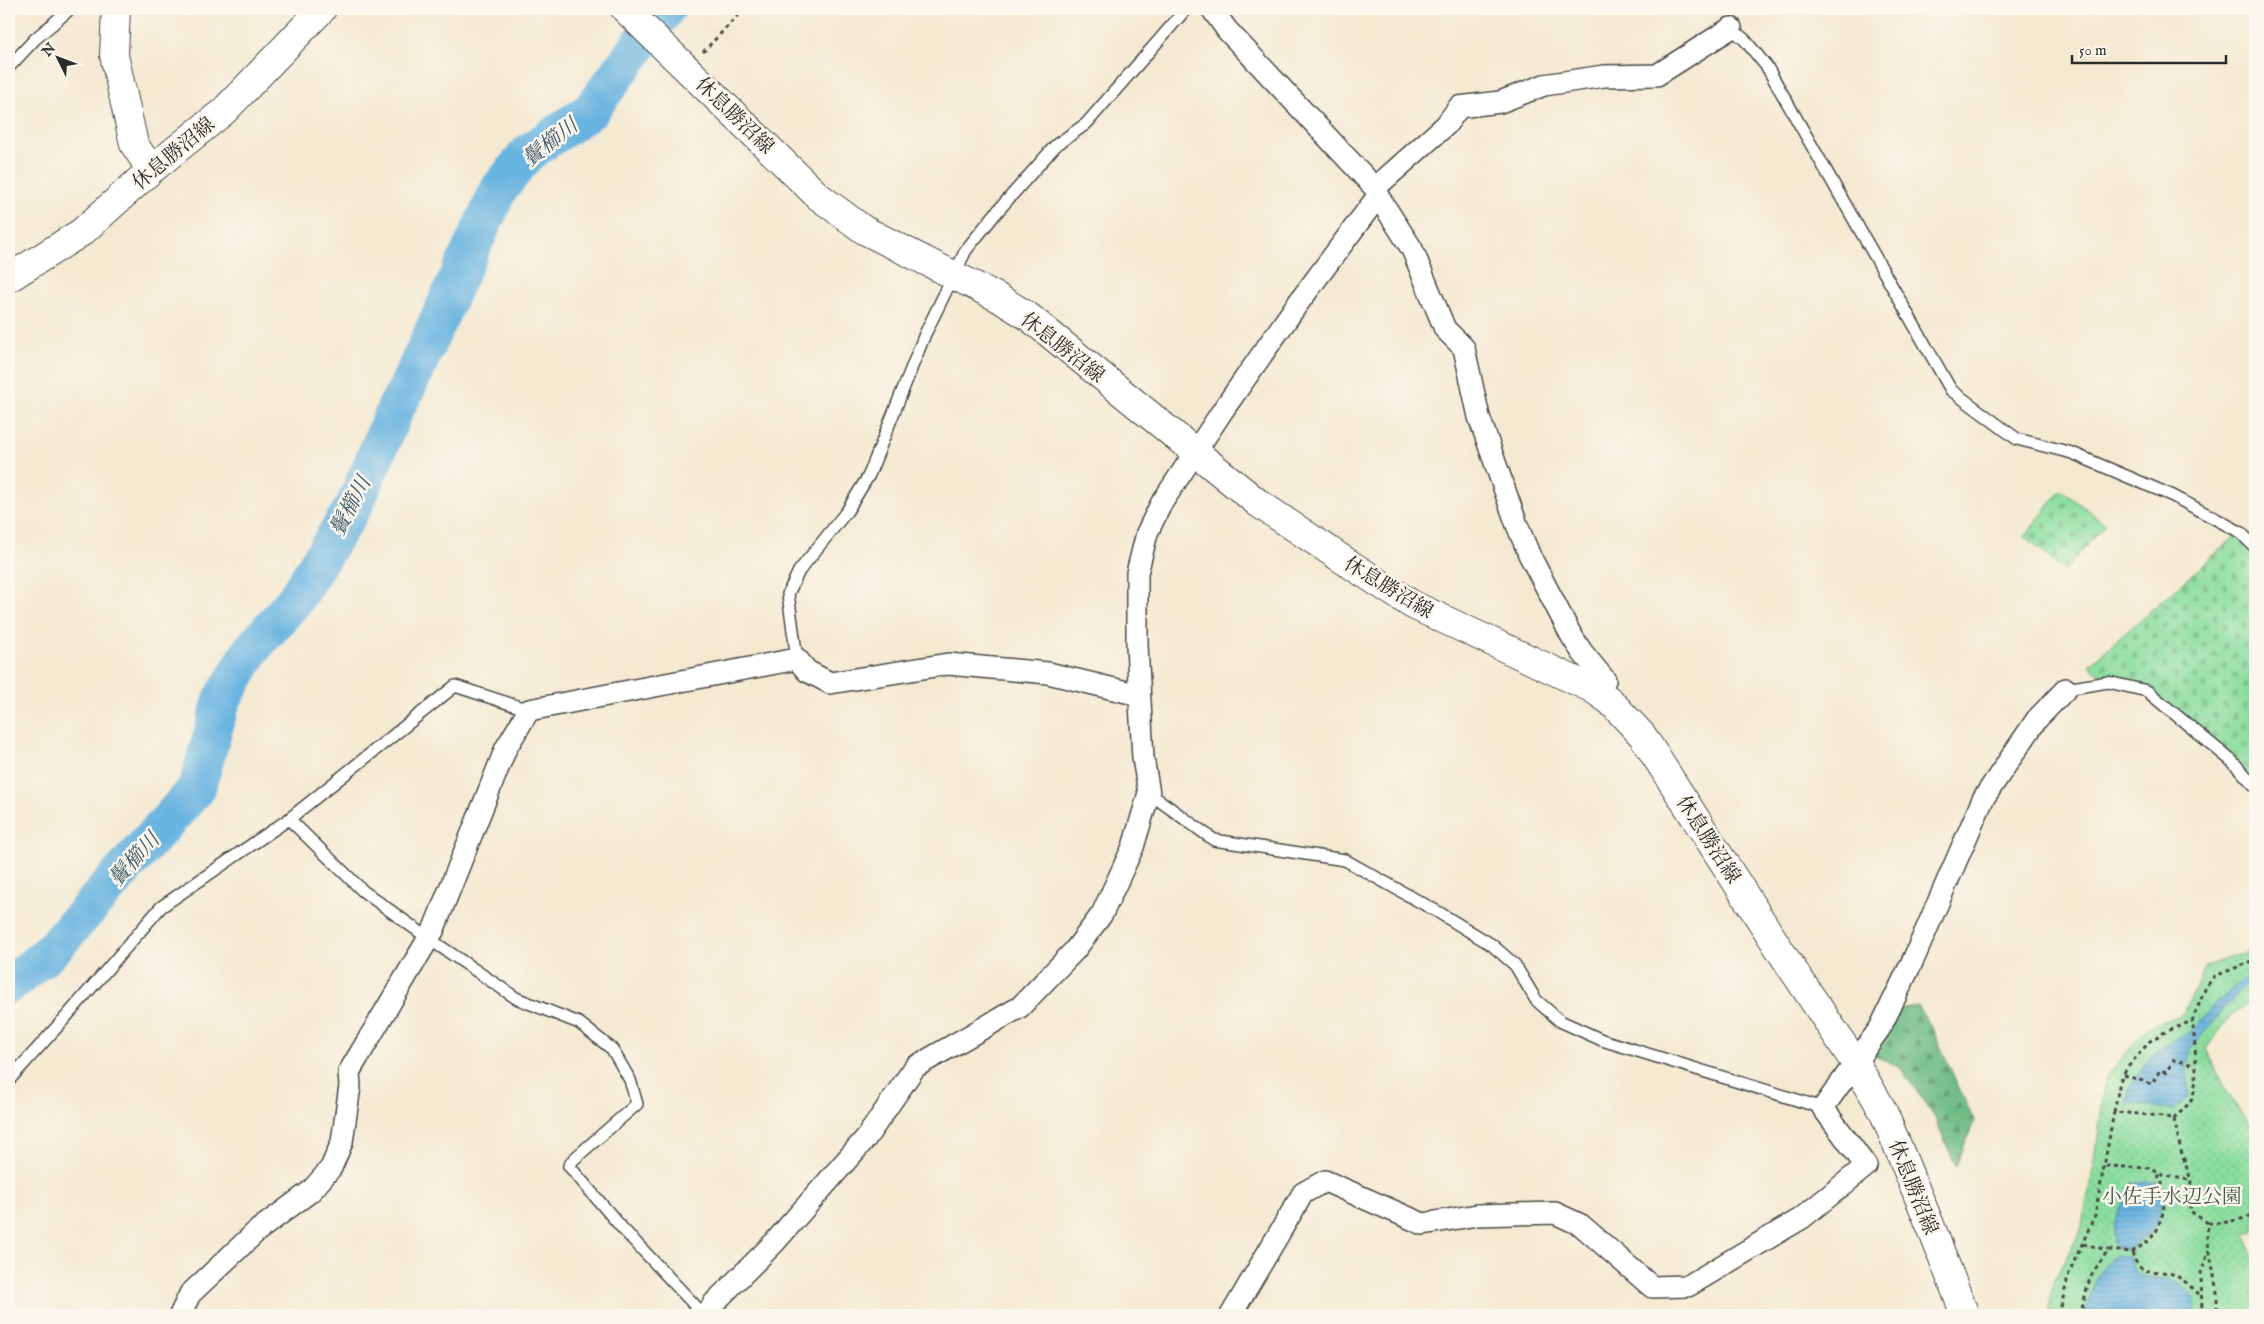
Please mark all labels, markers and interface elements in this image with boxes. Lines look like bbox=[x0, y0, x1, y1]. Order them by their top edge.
north arrow bbox=[32, 32, 82, 82]
scale bar bbox=[2072, 32, 2225, 64]
text: N bbox=[38, 39, 60, 61]
text: 50 m bbox=[2079, 41, 2107, 60]
street label: 休息勝沼線 bbox=[689, 72, 779, 160]
street label: 休息勝沼線 bbox=[128, 112, 220, 196]
water label: 鬢櫛川 bbox=[518, 112, 586, 173]
street label: 休息勝沼線 bbox=[1015, 308, 1109, 389]
water label: 鬢櫛川 bbox=[325, 471, 379, 541]
street label: 休息勝沼線 bbox=[1339, 552, 1438, 625]
street label: 休息勝沼線 bbox=[1670, 791, 1745, 889]
water label: 鬢櫛川 bbox=[104, 826, 168, 892]
street label: 休息勝沼線 bbox=[1882, 1137, 1943, 1239]
park label: 小佐手水辺公園 bbox=[2102, 1185, 2242, 1210]

